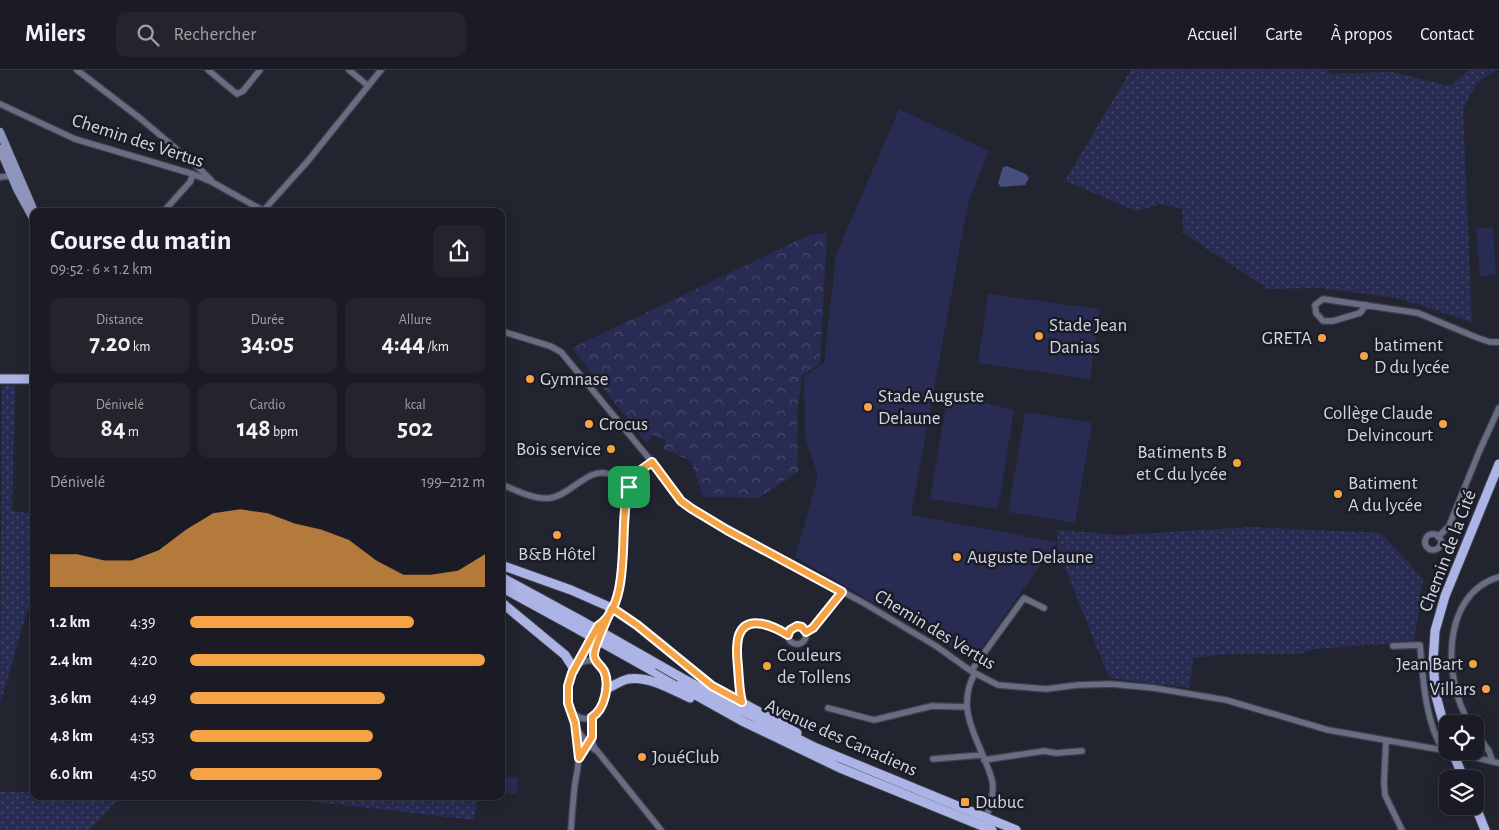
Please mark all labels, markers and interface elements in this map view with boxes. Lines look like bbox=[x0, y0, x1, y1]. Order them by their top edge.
search box bbox=[116, 12, 466, 57]
icon: search bbox=[134, 21, 162, 49]
text: Milers bbox=[25, 22, 86, 46]
text: Rechercher bbox=[174, 25, 256, 44]
text: Accueil bbox=[1187, 26, 1238, 44]
text: Carte bbox=[1266, 26, 1303, 44]
text: À propos bbox=[1331, 26, 1392, 44]
text: Contact bbox=[1420, 26, 1474, 44]
street label: Chemin des Vertus bbox=[70, 111, 206, 171]
button: share bbox=[433, 225, 485, 277]
text: Course du matin bbox=[50, 227, 231, 255]
text: 09:52 · 6 × 1.2 km bbox=[50, 261, 152, 277]
text: Distance bbox=[96, 313, 144, 327]
text: Durée bbox=[251, 313, 284, 327]
text: Allure bbox=[399, 313, 432, 327]
place label: Stade Jean Danias bbox=[1049, 316, 1127, 357]
place label: GRETA bbox=[1262, 329, 1312, 348]
marker: Stade Jean Danias bbox=[1033, 330, 1045, 342]
text: 7.20 bbox=[89, 331, 131, 356]
text: 34:05 bbox=[241, 331, 294, 356]
text: 4:44 bbox=[381, 331, 425, 356]
marker: GRETA bbox=[1316, 332, 1328, 344]
place label: batiment D du lycée bbox=[1374, 336, 1449, 377]
text: km bbox=[131, 340, 150, 354]
text: /km bbox=[425, 340, 449, 354]
marker: batiment D du lycée bbox=[1358, 350, 1370, 362]
place label: Gymnase bbox=[540, 370, 609, 389]
marker: Gymnase bbox=[524, 373, 536, 385]
place label: Stade Auguste Delaune bbox=[878, 387, 984, 428]
text: Dénivelé bbox=[96, 398, 144, 412]
text: Cardio bbox=[250, 398, 285, 412]
text: kcal bbox=[404, 398, 426, 412]
marker: Stade Auguste Delaune bbox=[862, 401, 874, 413]
place label: Collège Claude Delvincourt bbox=[1323, 404, 1433, 445]
place label: Crocus bbox=[599, 415, 648, 434]
text: 84 bbox=[101, 416, 126, 441]
text: 148 bbox=[237, 416, 271, 441]
text: 502 bbox=[397, 416, 433, 441]
marker: Crocus bbox=[583, 418, 595, 430]
marker: Collège Claude Delvincourt bbox=[1437, 418, 1449, 430]
text: m bbox=[126, 425, 139, 439]
text: bpm bbox=[271, 425, 298, 439]
place label: Bois service bbox=[516, 440, 601, 459]
marker: Bois service bbox=[605, 443, 617, 455]
place label: Batiments B et C du lycée bbox=[1136, 443, 1227, 484]
marker: Batiments B et C du lycée bbox=[1231, 457, 1243, 469]
pin bbox=[608, 466, 650, 508]
icon: arrive bbox=[615, 473, 643, 501]
text: Dénivelé bbox=[50, 474, 105, 490]
text: 199–212 m bbox=[421, 474, 485, 490]
place label: Batiment A du lycée bbox=[1348, 474, 1422, 515]
marker: Batiment A du lycée bbox=[1332, 488, 1344, 500]
street label: Chemin de la Cité bbox=[1416, 488, 1480, 614]
marker: B&B Hôtel bbox=[551, 529, 563, 541]
place label: B&B Hôtel bbox=[518, 545, 596, 564]
place label: Auguste Delaune bbox=[967, 548, 1094, 567]
marker: Auguste Delaune bbox=[951, 551, 963, 563]
street label: Chemin des Vertus bbox=[871, 586, 999, 674]
text: 1.2 km bbox=[50, 614, 90, 630]
text: 4:39 bbox=[130, 614, 155, 630]
place label: Couleurs de Tollens bbox=[777, 646, 851, 687]
text: 2.4 km bbox=[50, 652, 93, 668]
text: 4:20 bbox=[130, 652, 157, 668]
place label: Jean Bart bbox=[1396, 655, 1463, 674]
marker: Jean Bart bbox=[1467, 658, 1479, 670]
marker: Couleurs de Tollens bbox=[761, 660, 773, 672]
place label: Villars bbox=[1430, 680, 1476, 699]
marker: Villars bbox=[1480, 683, 1492, 695]
text: 3.6 km bbox=[50, 690, 92, 706]
text: 4:49 bbox=[130, 690, 157, 706]
street label: Avenue des Canadiens bbox=[762, 696, 920, 780]
map controls bbox=[1439, 715, 1484, 815]
button: locate bbox=[1439, 715, 1484, 760]
text: 4.8 km bbox=[50, 728, 93, 744]
text: 4:53 bbox=[130, 728, 155, 744]
place label: JouéClub bbox=[652, 748, 719, 767]
marker: JouéClub bbox=[636, 751, 648, 763]
text: 6.0 km bbox=[50, 766, 93, 782]
text: 4:50 bbox=[130, 766, 157, 782]
button: layers bbox=[1439, 770, 1484, 815]
place label: Dubuc bbox=[975, 793, 1024, 812]
marker: Dubuc bbox=[959, 796, 971, 808]

